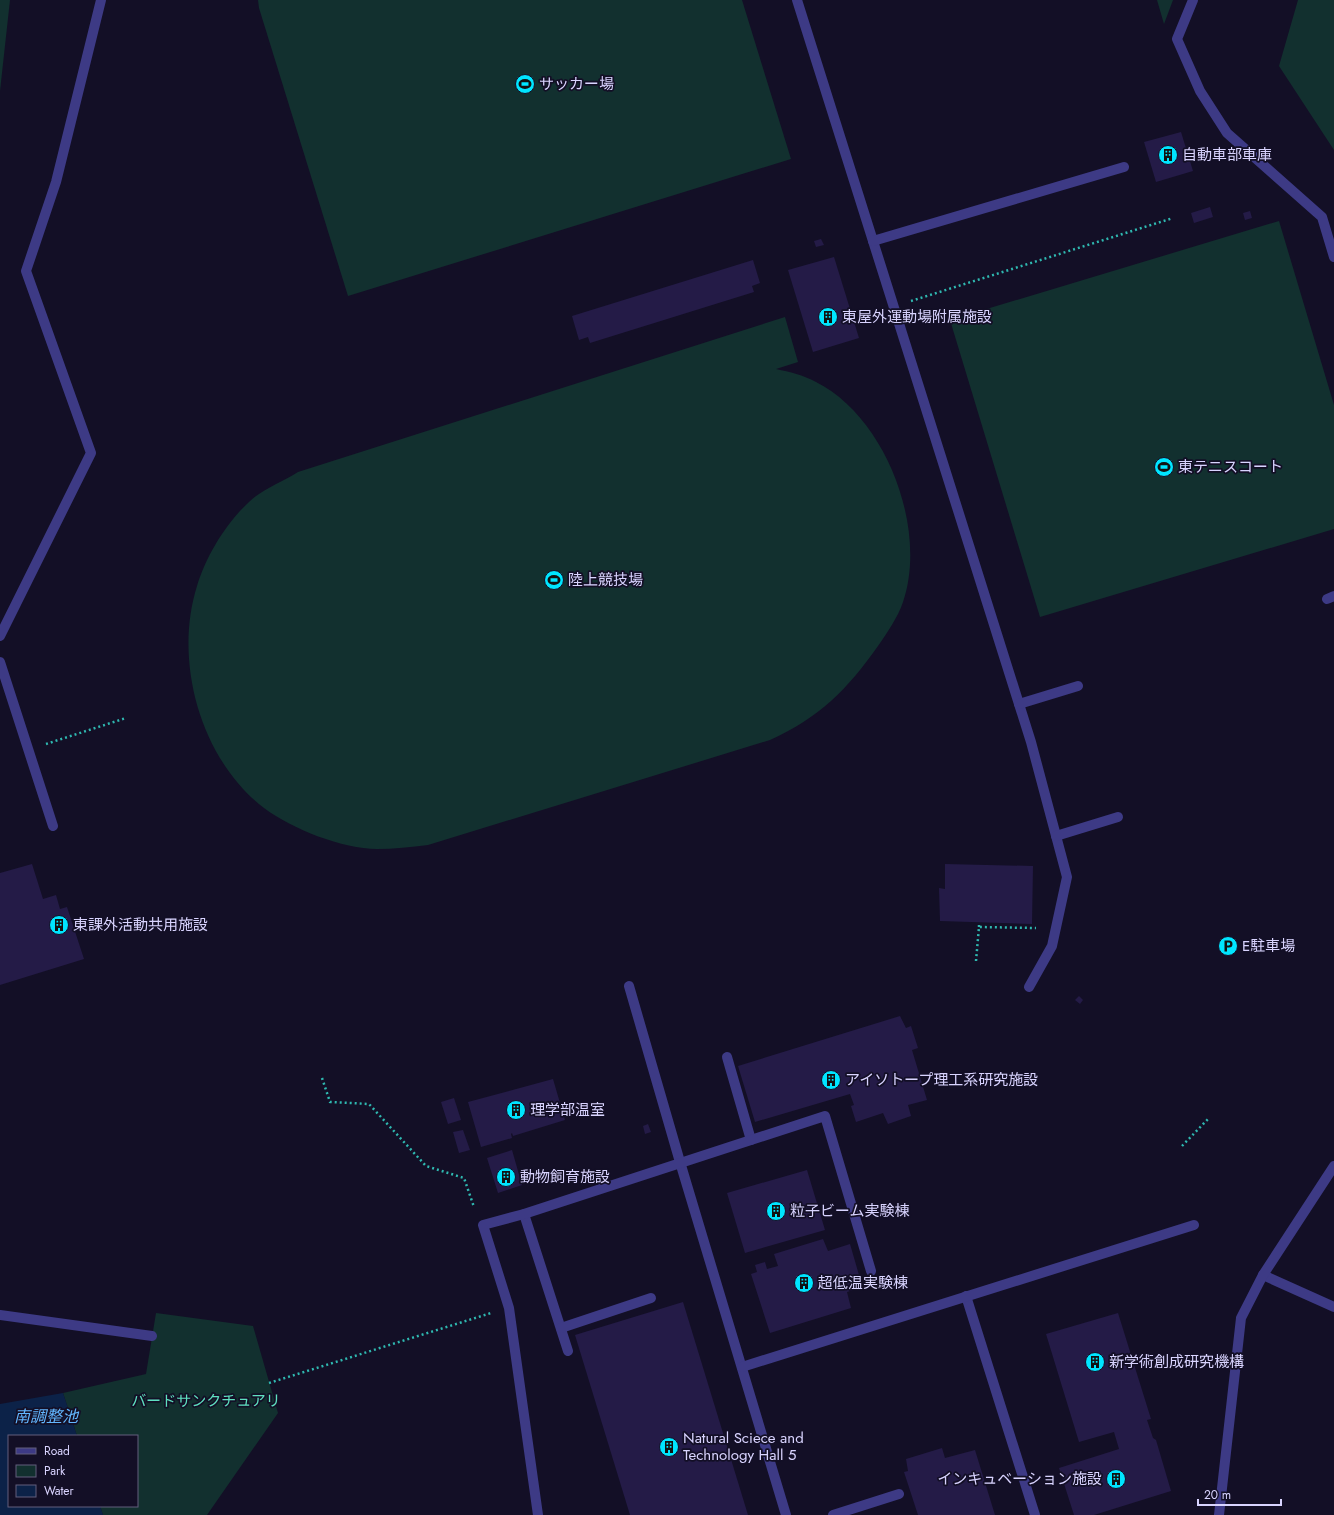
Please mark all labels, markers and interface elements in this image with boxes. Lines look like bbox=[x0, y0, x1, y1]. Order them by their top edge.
sports icon: サッカー場 bbox=[514, 73, 536, 95]
place label: サッカー場 bbox=[539, 73, 614, 95]
building icon: 自動車部車庫 bbox=[1157, 144, 1179, 166]
place label: 自動車部車庫 bbox=[1182, 144, 1272, 166]
building icon: 東屋外運動場附属施設 bbox=[817, 306, 839, 328]
place label: 東屋外運動場附属施設 bbox=[842, 306, 992, 328]
sports icon: 東テニスコート bbox=[1153, 456, 1175, 478]
place label: 東テニスコート bbox=[1178, 456, 1283, 478]
sports icon: 陸上競技場 bbox=[543, 569, 565, 591]
place label: 陸上競技場 bbox=[568, 569, 643, 591]
building icon: 東課外活動共用施設 bbox=[48, 914, 70, 936]
place label: 東課外活動共用施設 bbox=[73, 914, 208, 936]
parking icon: E駐車場 bbox=[1217, 935, 1239, 957]
place label: E駐車場 bbox=[1242, 935, 1295, 957]
building icon: アイソトープ理工系研究施設 bbox=[820, 1069, 842, 1091]
place label: アイソトープ理工系研究施設 bbox=[845, 1069, 1038, 1091]
building icon: 理学部温室 bbox=[505, 1099, 527, 1121]
place label: 理学部温室 bbox=[530, 1099, 605, 1121]
building icon: 動物飼育施設 bbox=[495, 1166, 517, 1188]
place label: 動物飼育施設 bbox=[520, 1166, 610, 1188]
building icon: 粒子ビーム実験棟 bbox=[765, 1200, 787, 1222]
place label: 粒子ビーム実験棟 bbox=[790, 1200, 910, 1222]
building icon: 超低温実験棟 bbox=[793, 1272, 815, 1294]
place label: 超低温実験棟 bbox=[818, 1272, 908, 1294]
building icon: 新学術創成研究機構 bbox=[1084, 1351, 1106, 1373]
place label: 新学術創成研究機構 bbox=[1109, 1351, 1244, 1373]
park label: バードサンクチュアリ bbox=[131, 1390, 281, 1412]
water label: 南調整池 bbox=[14, 1405, 80, 1428]
place label: Natural Sciece and Technology Hall 5 bbox=[683, 1427, 804, 1466]
legend bbox=[8, 1435, 138, 1507]
building icon: Natural Sciece and Technology Hall 5 bbox=[658, 1436, 680, 1458]
text: Road bbox=[44, 1442, 70, 1460]
text: Park bbox=[44, 1462, 66, 1480]
place label: インキュベーション施設 bbox=[937, 1468, 1102, 1490]
building icon: インキュベーション施設 bbox=[1105, 1468, 1127, 1490]
scale bar bbox=[1198, 1481, 1281, 1507]
text: Water bbox=[44, 1482, 75, 1500]
text: 20 m bbox=[1204, 1486, 1231, 1504]

